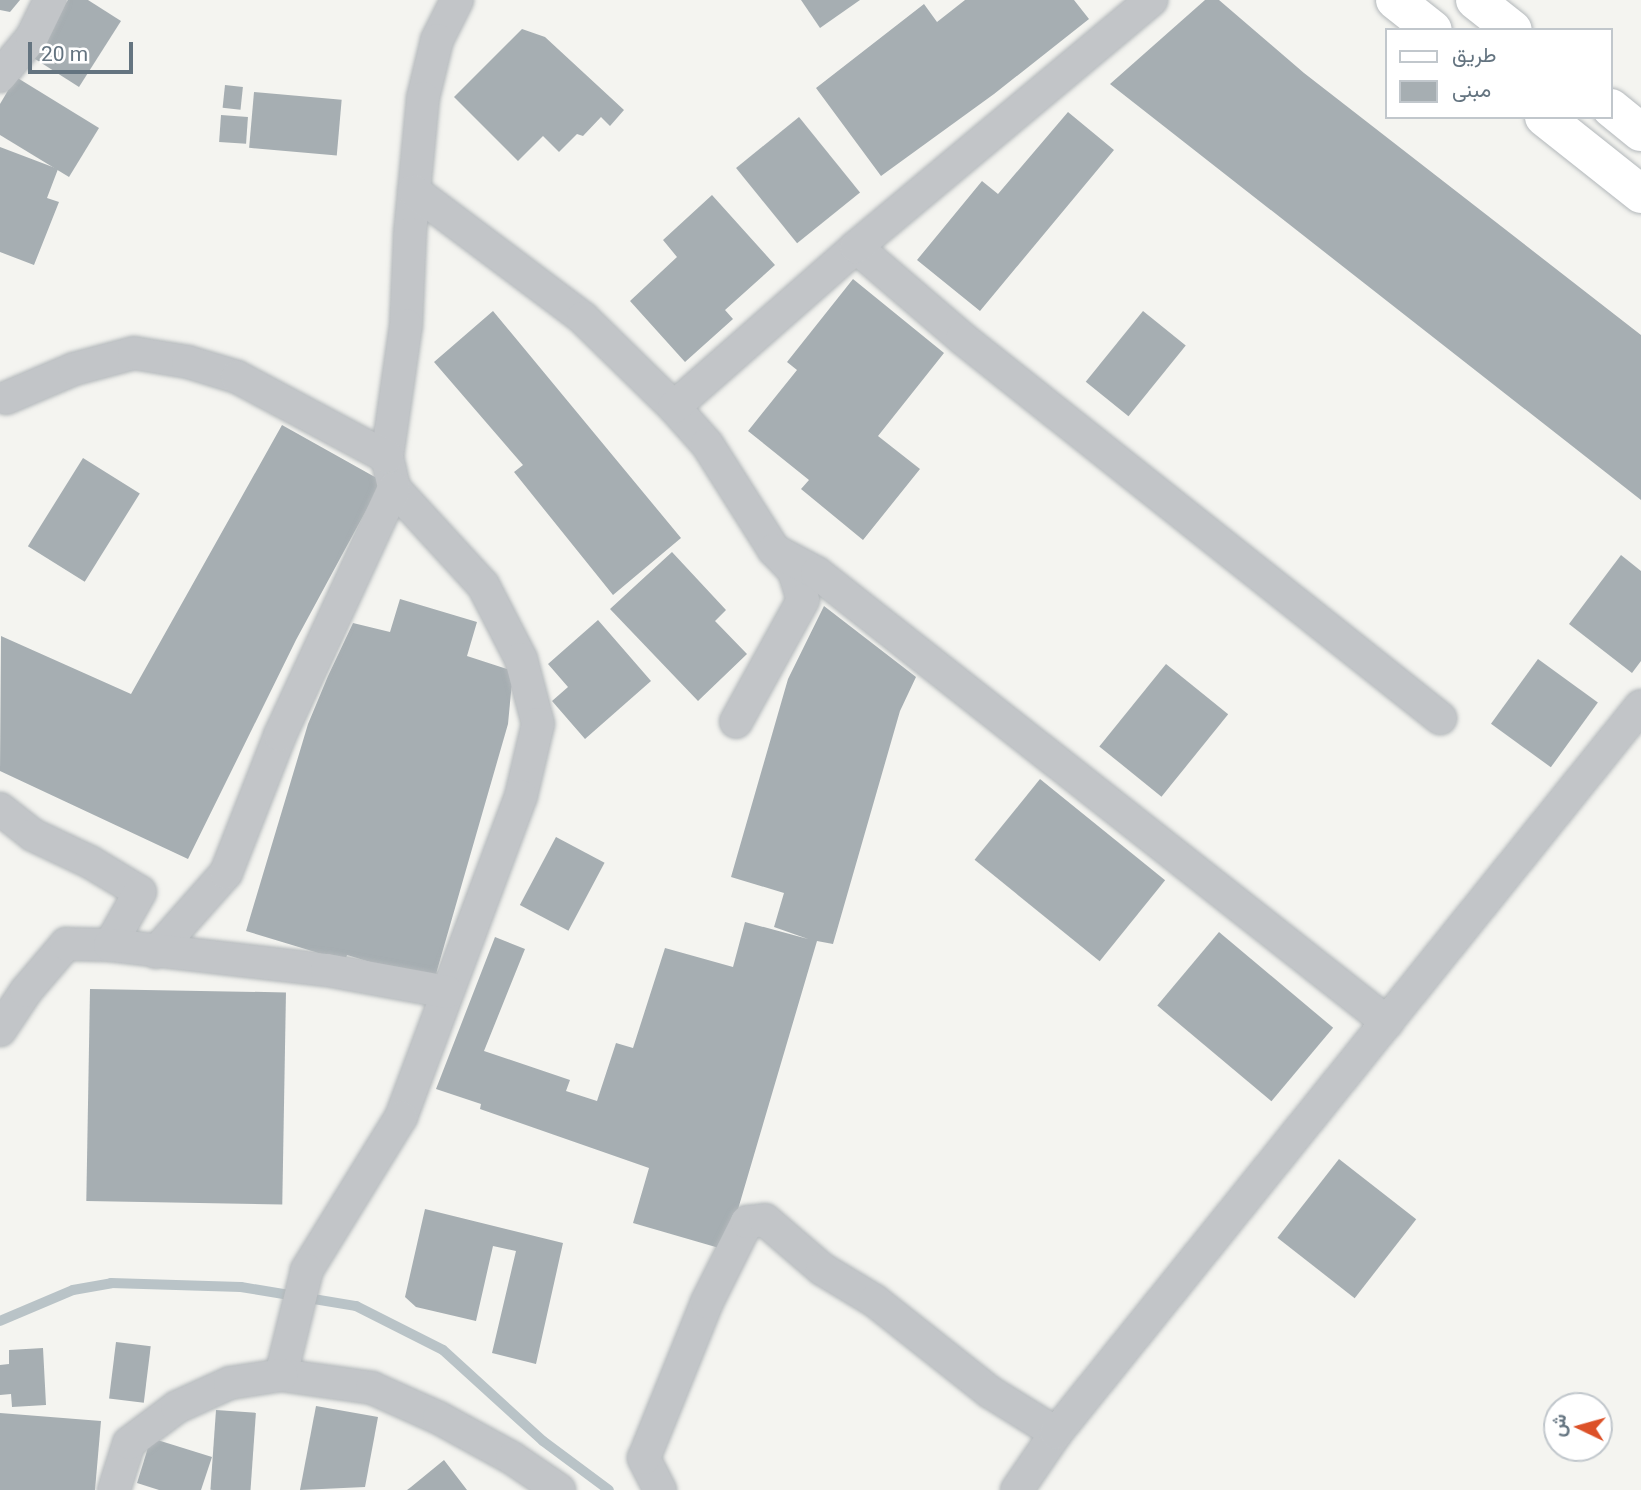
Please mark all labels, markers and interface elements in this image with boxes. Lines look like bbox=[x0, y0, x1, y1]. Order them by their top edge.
scale bar bbox=[32, 28, 136, 72]
legend bbox=[1386, 28, 1613, 119]
text: 20 m bbox=[41, 42, 88, 66]
text: طريق bbox=[1452, 43, 1497, 67]
text: مبنى bbox=[1452, 78, 1491, 102]
north arrow bbox=[1543, 1392, 1613, 1462]
text: ش bbox=[1546, 1413, 1571, 1438]

